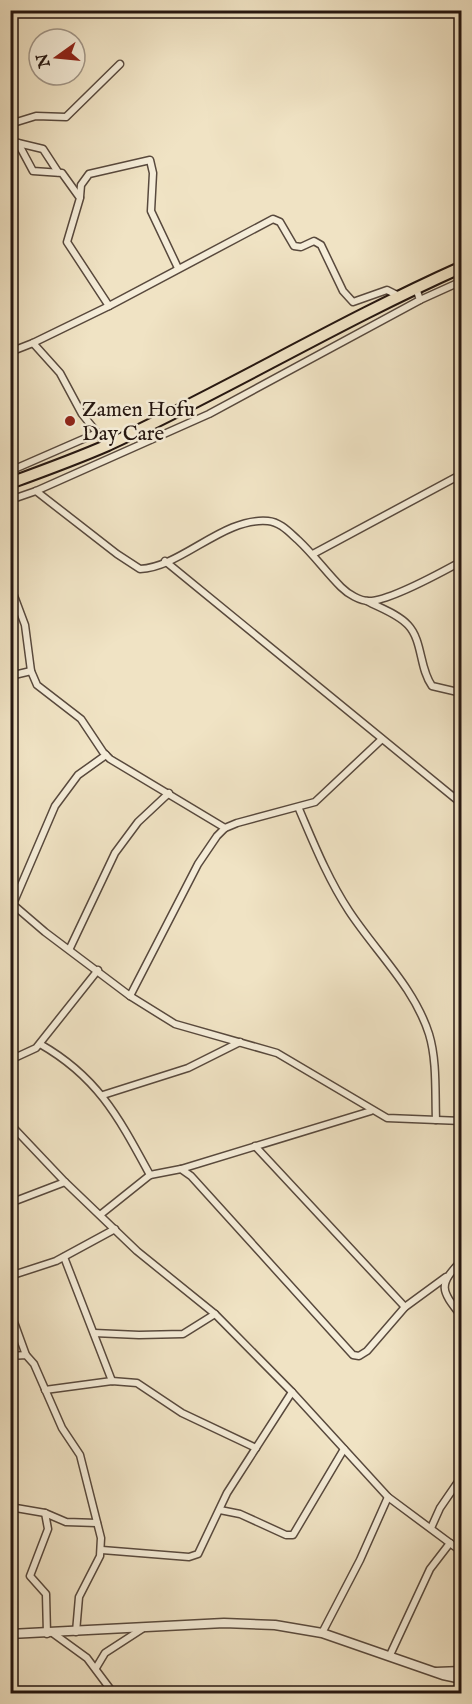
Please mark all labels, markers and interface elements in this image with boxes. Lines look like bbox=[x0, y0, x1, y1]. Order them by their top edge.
north arrow bbox=[27, 27, 87, 87]
text: N bbox=[33, 51, 56, 71]
place label: Zamen Hofu Day Care bbox=[82, 397, 195, 448]
marker: Zamen Hofu Day Care bbox=[63, 414, 77, 428]

